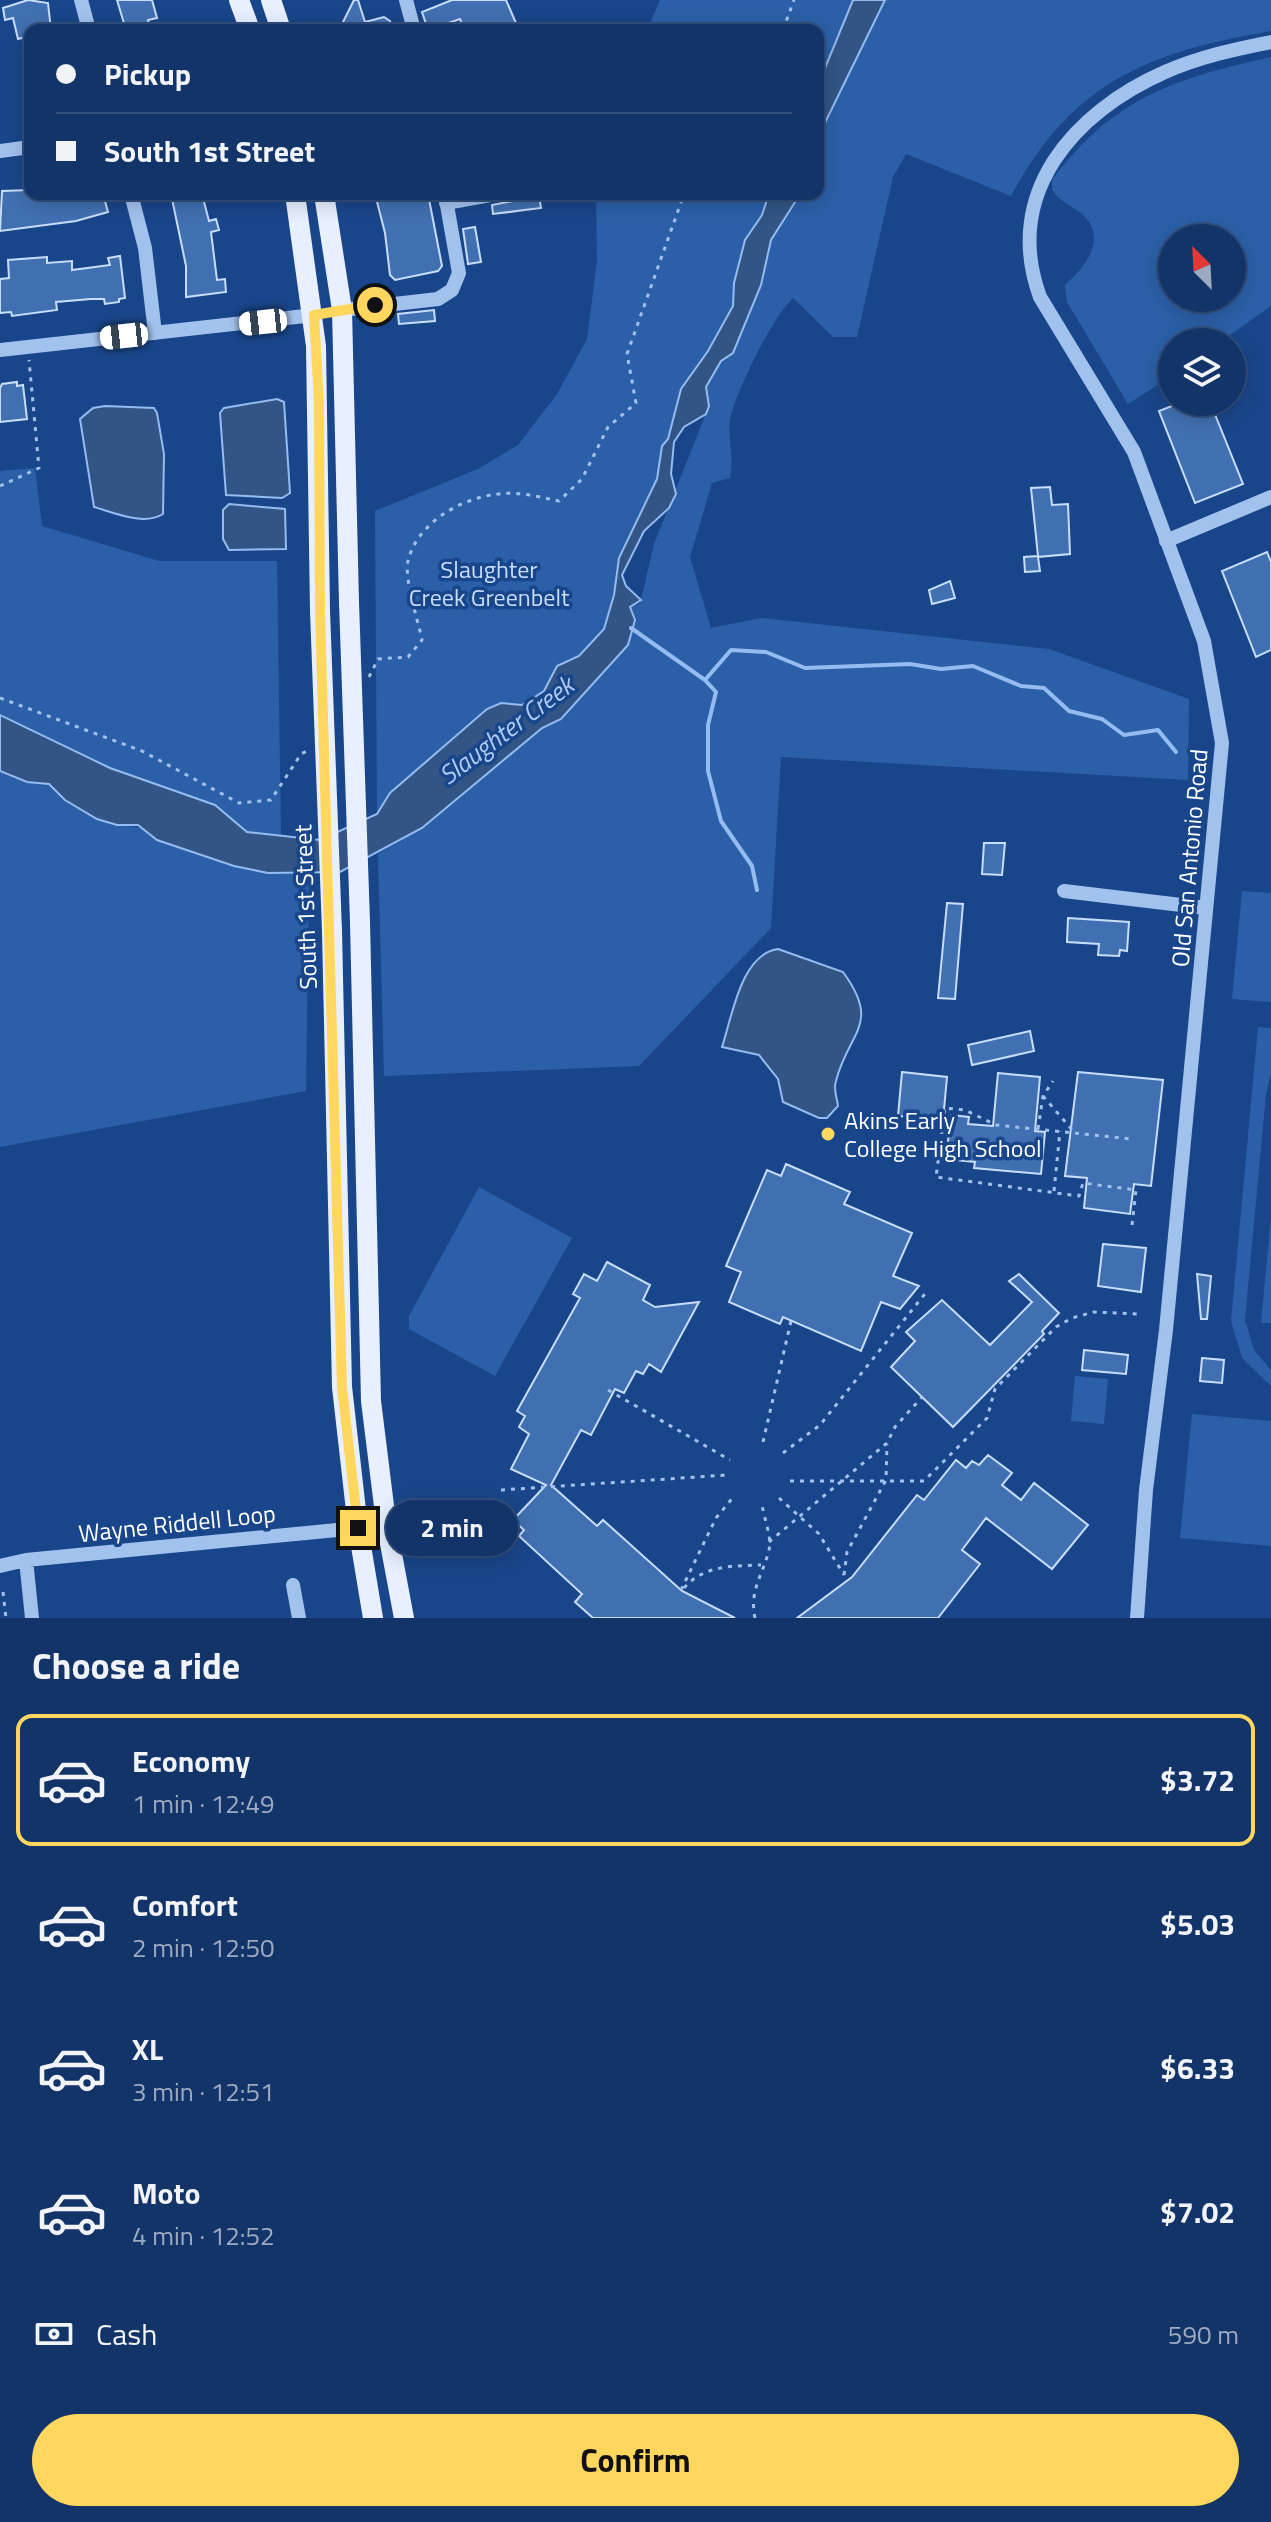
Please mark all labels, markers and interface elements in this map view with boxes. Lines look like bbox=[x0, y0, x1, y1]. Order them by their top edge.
text: Pickup bbox=[104, 51, 191, 97]
text: South 1st Street bbox=[104, 128, 315, 174]
north arrow bbox=[1158, 224, 1246, 312]
map controls bbox=[1158, 224, 1246, 416]
route start bbox=[357, 287, 393, 323]
car bbox=[238, 308, 288, 336]
car bbox=[99, 322, 149, 350]
button: layers bbox=[1158, 328, 1246, 416]
park label: Slaughter Creek Greenbelt bbox=[409, 551, 570, 615]
water label: Slaughter Creek bbox=[430, 664, 585, 794]
street label: Old San Antonio Road bbox=[1162, 747, 1216, 969]
street label: South 1st Street bbox=[284, 823, 326, 990]
place label: Akins Early College High School bbox=[844, 1102, 1042, 1166]
marker: Akins Early College High School bbox=[819, 1125, 837, 1143]
street label: Wayne Riddell Loop bbox=[77, 1495, 277, 1551]
callout: 2 min bbox=[386, 1500, 518, 1556]
text: 2 min bbox=[420, 1508, 484, 1547]
route end bbox=[340, 1510, 376, 1546]
text: Choose a ride bbox=[32, 1638, 240, 1693]
text: Economy bbox=[132, 1738, 250, 1784]
icon: car bbox=[36, 1744, 108, 1816]
text: $3.72 bbox=[1160, 1757, 1235, 1803]
text: 1 min · 12:49 bbox=[132, 1784, 275, 1823]
text: Comfort bbox=[132, 1882, 238, 1928]
icon: car bbox=[36, 1888, 108, 1960]
text: $5.03 bbox=[1160, 1901, 1235, 1947]
text: 2 min · 12:50 bbox=[132, 1928, 275, 1967]
text: XL bbox=[132, 2026, 163, 2072]
icon: car bbox=[36, 2032, 108, 2104]
text: $6.33 bbox=[1160, 2045, 1235, 2091]
text: 3 min · 12:51 bbox=[132, 2072, 275, 2111]
text: Moto bbox=[132, 2170, 200, 2216]
icon: car bbox=[36, 2176, 108, 2248]
text: $7.02 bbox=[1160, 2189, 1235, 2235]
text: 4 min · 12:52 bbox=[132, 2216, 275, 2255]
text: Cash bbox=[96, 2311, 157, 2357]
icon: cash bbox=[32, 2312, 76, 2356]
text: 590 m bbox=[1168, 2315, 1239, 2354]
button: Confirm bbox=[32, 2414, 1239, 2506]

